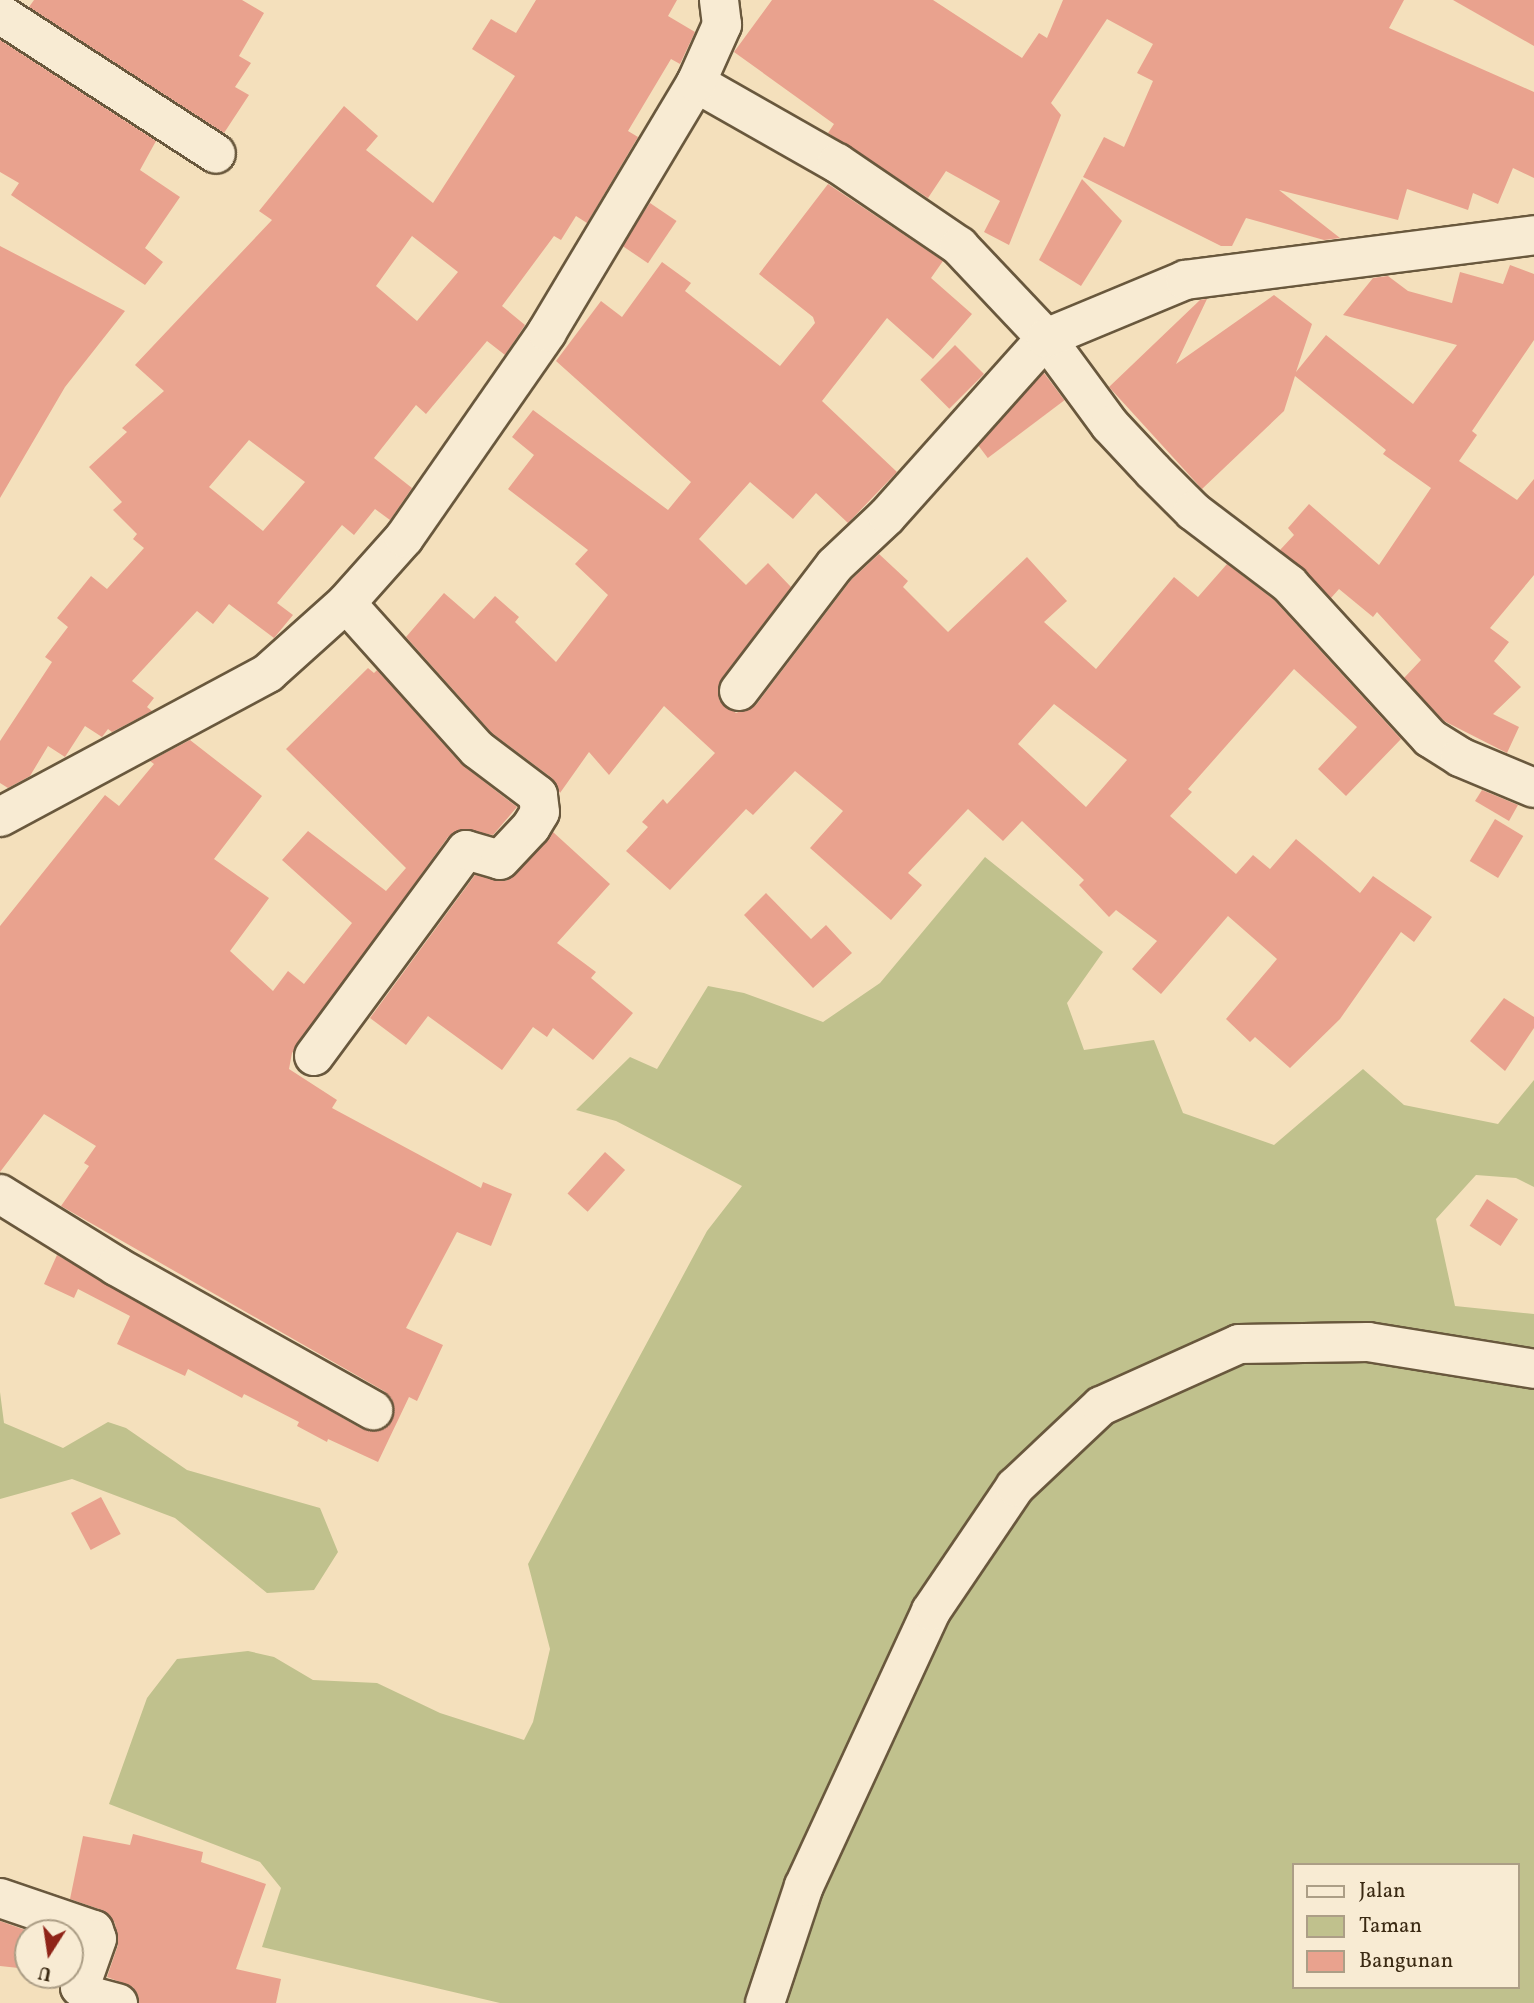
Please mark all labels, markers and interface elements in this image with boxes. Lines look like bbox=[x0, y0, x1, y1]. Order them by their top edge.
legend bbox=[1292, 1863, 1520, 1989]
text: Jalan bbox=[1359, 1877, 1406, 1906]
text: Taman bbox=[1359, 1912, 1422, 1941]
north arrow bbox=[14, 1919, 84, 1989]
text: Bangunan bbox=[1359, 1947, 1453, 1976]
text: U bbox=[36, 1959, 54, 1987]

